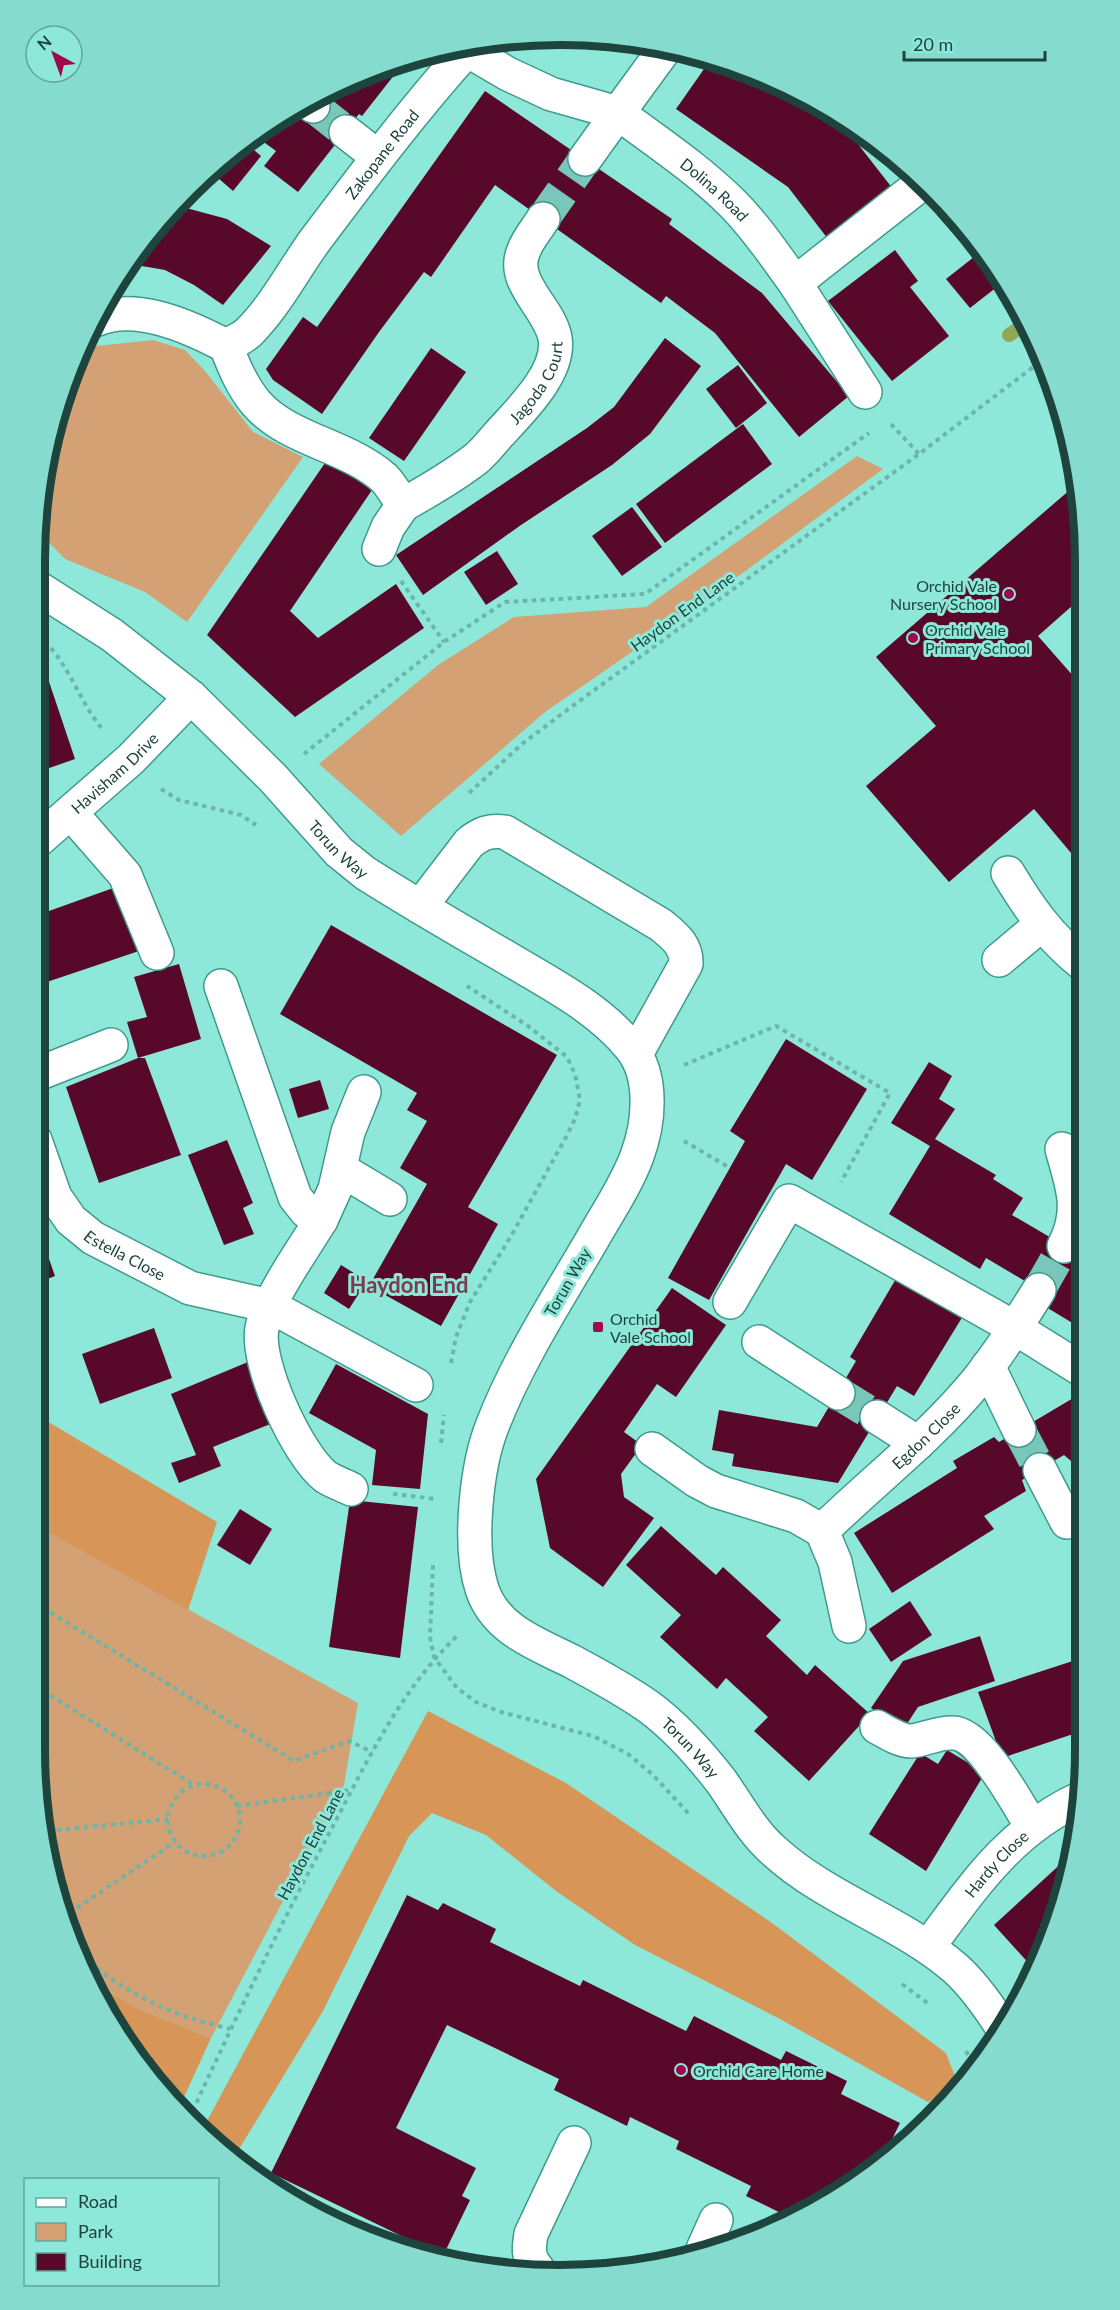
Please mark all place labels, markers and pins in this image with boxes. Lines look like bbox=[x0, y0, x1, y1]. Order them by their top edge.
place label: Orchid Vale Nursery School bbox=[890, 576, 997, 613]
marker: Orchid Vale Nursery School bbox=[1002, 587, 1016, 601]
place label: Orchid Vale Primary School bbox=[925, 620, 1030, 657]
marker: Orchid Vale Primary School bbox=[906, 631, 920, 645]
place label: Orchid Vale School bbox=[610, 1309, 691, 1346]
marker: Orchid Vale School bbox=[591, 1320, 605, 1334]
place label: Orchid Care Home bbox=[693, 2061, 824, 2080]
marker: Orchid Care Home bbox=[674, 2063, 688, 2077]

